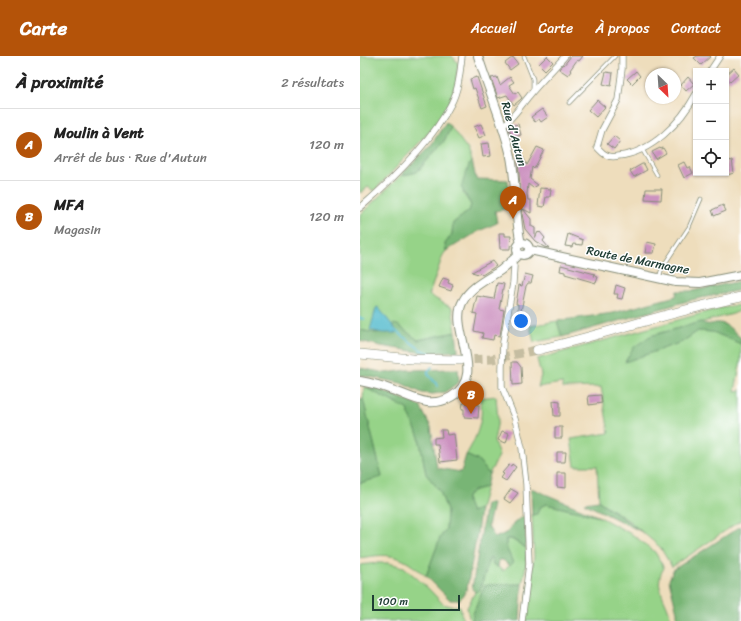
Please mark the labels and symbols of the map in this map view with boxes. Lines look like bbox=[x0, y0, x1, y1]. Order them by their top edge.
north arrow bbox=[645, 68, 681, 104]
street label: Rue d'Autun bbox=[495, 99, 533, 169]
pin: A bbox=[500, 186, 526, 219]
street label: Route de Marmagne bbox=[585, 239, 691, 281]
your location bbox=[511, 311, 531, 331]
pin: B bbox=[458, 381, 484, 414]
scale bar bbox=[372, 593, 460, 612]

